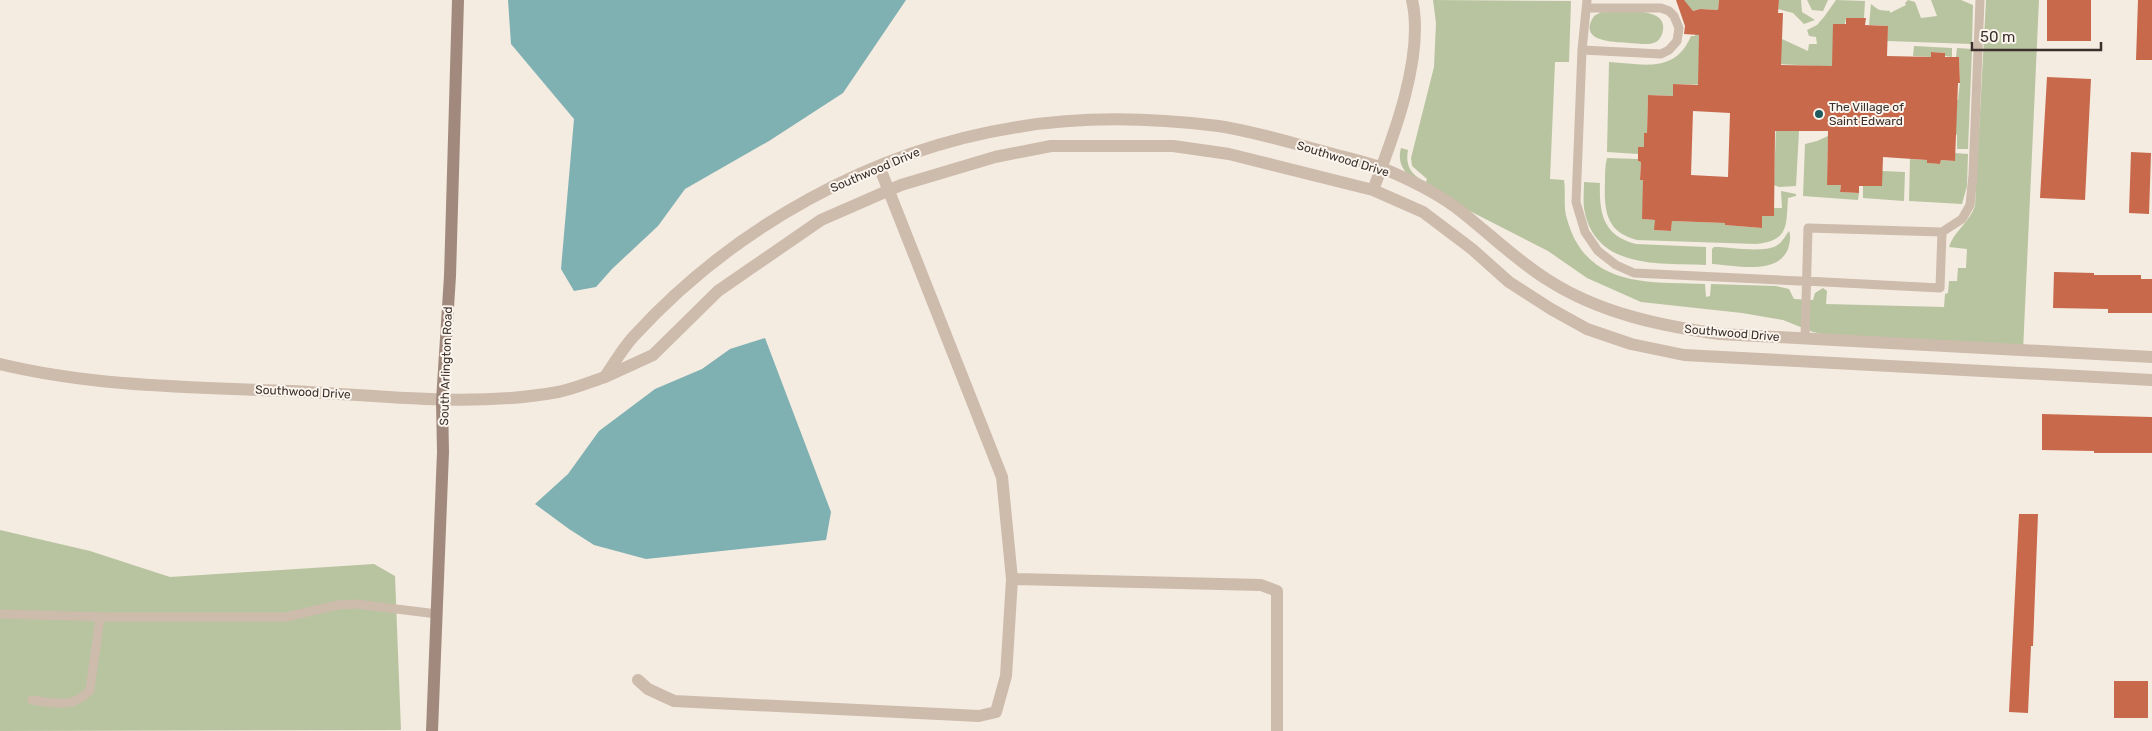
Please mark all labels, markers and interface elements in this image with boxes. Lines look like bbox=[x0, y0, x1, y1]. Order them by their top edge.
scale bar bbox=[1972, 20, 2101, 52]
text: 50 m bbox=[1980, 28, 2015, 46]
place label: The Village of Saint Edward bbox=[1829, 100, 1904, 128]
marker: The Village of Saint Edward bbox=[1813, 108, 1825, 120]
street label: Southwood Drive bbox=[1295, 138, 1391, 180]
street label: Southwood Drive bbox=[828, 145, 922, 195]
street label: South Arlington Road bbox=[437, 306, 455, 426]
street label: Southwood Drive bbox=[1684, 322, 1781, 344]
street label: Southwood Drive bbox=[255, 383, 351, 402]

